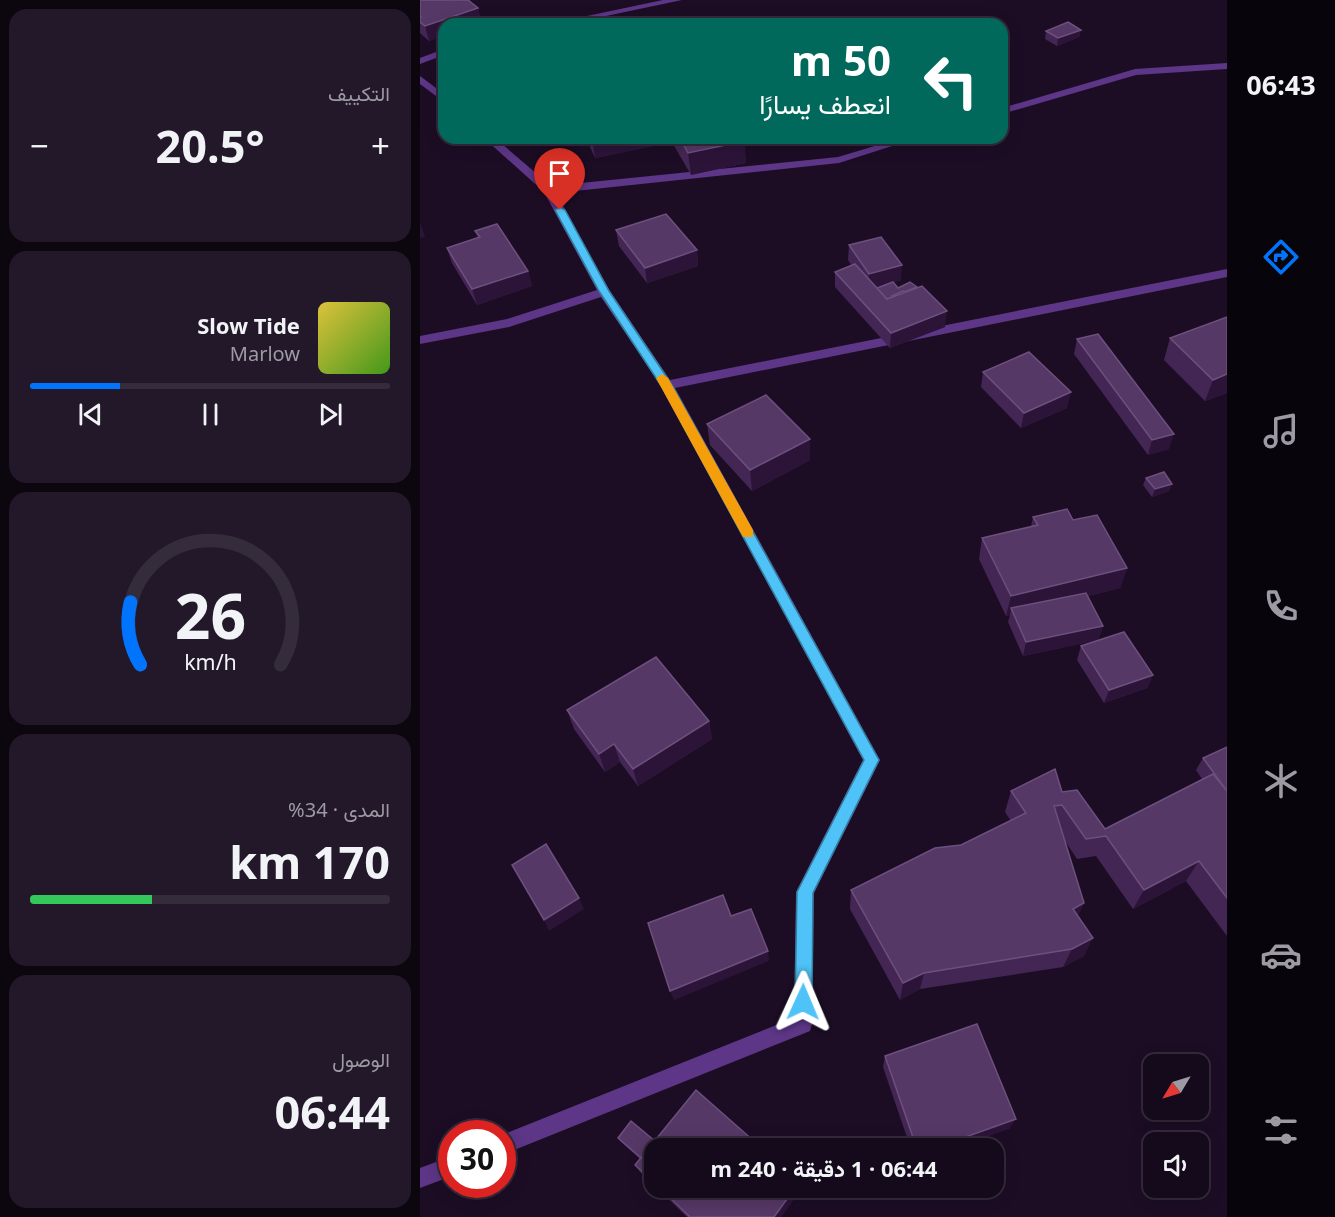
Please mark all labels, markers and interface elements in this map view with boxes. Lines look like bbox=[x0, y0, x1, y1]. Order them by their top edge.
text: 50 m bbox=[791, 31, 891, 88]
icon: left bbox=[912, 42, 990, 120]
text: 06:43 bbox=[1246, 66, 1316, 103]
text: التكييف bbox=[328, 80, 390, 107]
text: انعطف يسارًا bbox=[759, 85, 891, 122]
text: 20.5° bbox=[156, 115, 264, 176]
text: − bbox=[30, 123, 49, 168]
text: + bbox=[371, 123, 390, 168]
pin bbox=[534, 148, 585, 210]
icon: arrive bbox=[543, 157, 576, 190]
icon: directions bbox=[1260, 236, 1302, 278]
text: Slow Tide bbox=[197, 310, 300, 340]
text: Marlow bbox=[230, 340, 300, 367]
icon: previous bbox=[74, 398, 107, 431]
icon: pause bbox=[194, 398, 227, 431]
icon: next bbox=[314, 398, 347, 431]
icon: music bbox=[1260, 410, 1302, 452]
text: 26 bbox=[174, 573, 246, 658]
icon: phone bbox=[1260, 585, 1302, 627]
text: km/h bbox=[184, 648, 236, 677]
icon: climate bbox=[1260, 760, 1302, 802]
text: المدى · 34% bbox=[288, 796, 390, 823]
text: 170 km bbox=[229, 831, 390, 892]
icon: car bbox=[1260, 934, 1302, 976]
position arrow bbox=[771, 970, 835, 1034]
text: الوصول bbox=[332, 1046, 390, 1073]
north arrow bbox=[1143, 1054, 1209, 1120]
map controls bbox=[1143, 1054, 1209, 1198]
text: 06:44 bbox=[274, 1081, 390, 1142]
icon: filters bbox=[1260, 1109, 1302, 1151]
speed limit sign: 30 bbox=[438, 1120, 516, 1198]
button: sound bbox=[1143, 1132, 1209, 1198]
text: 06:44 · 1 دقيقة · 240 m bbox=[711, 1153, 937, 1183]

